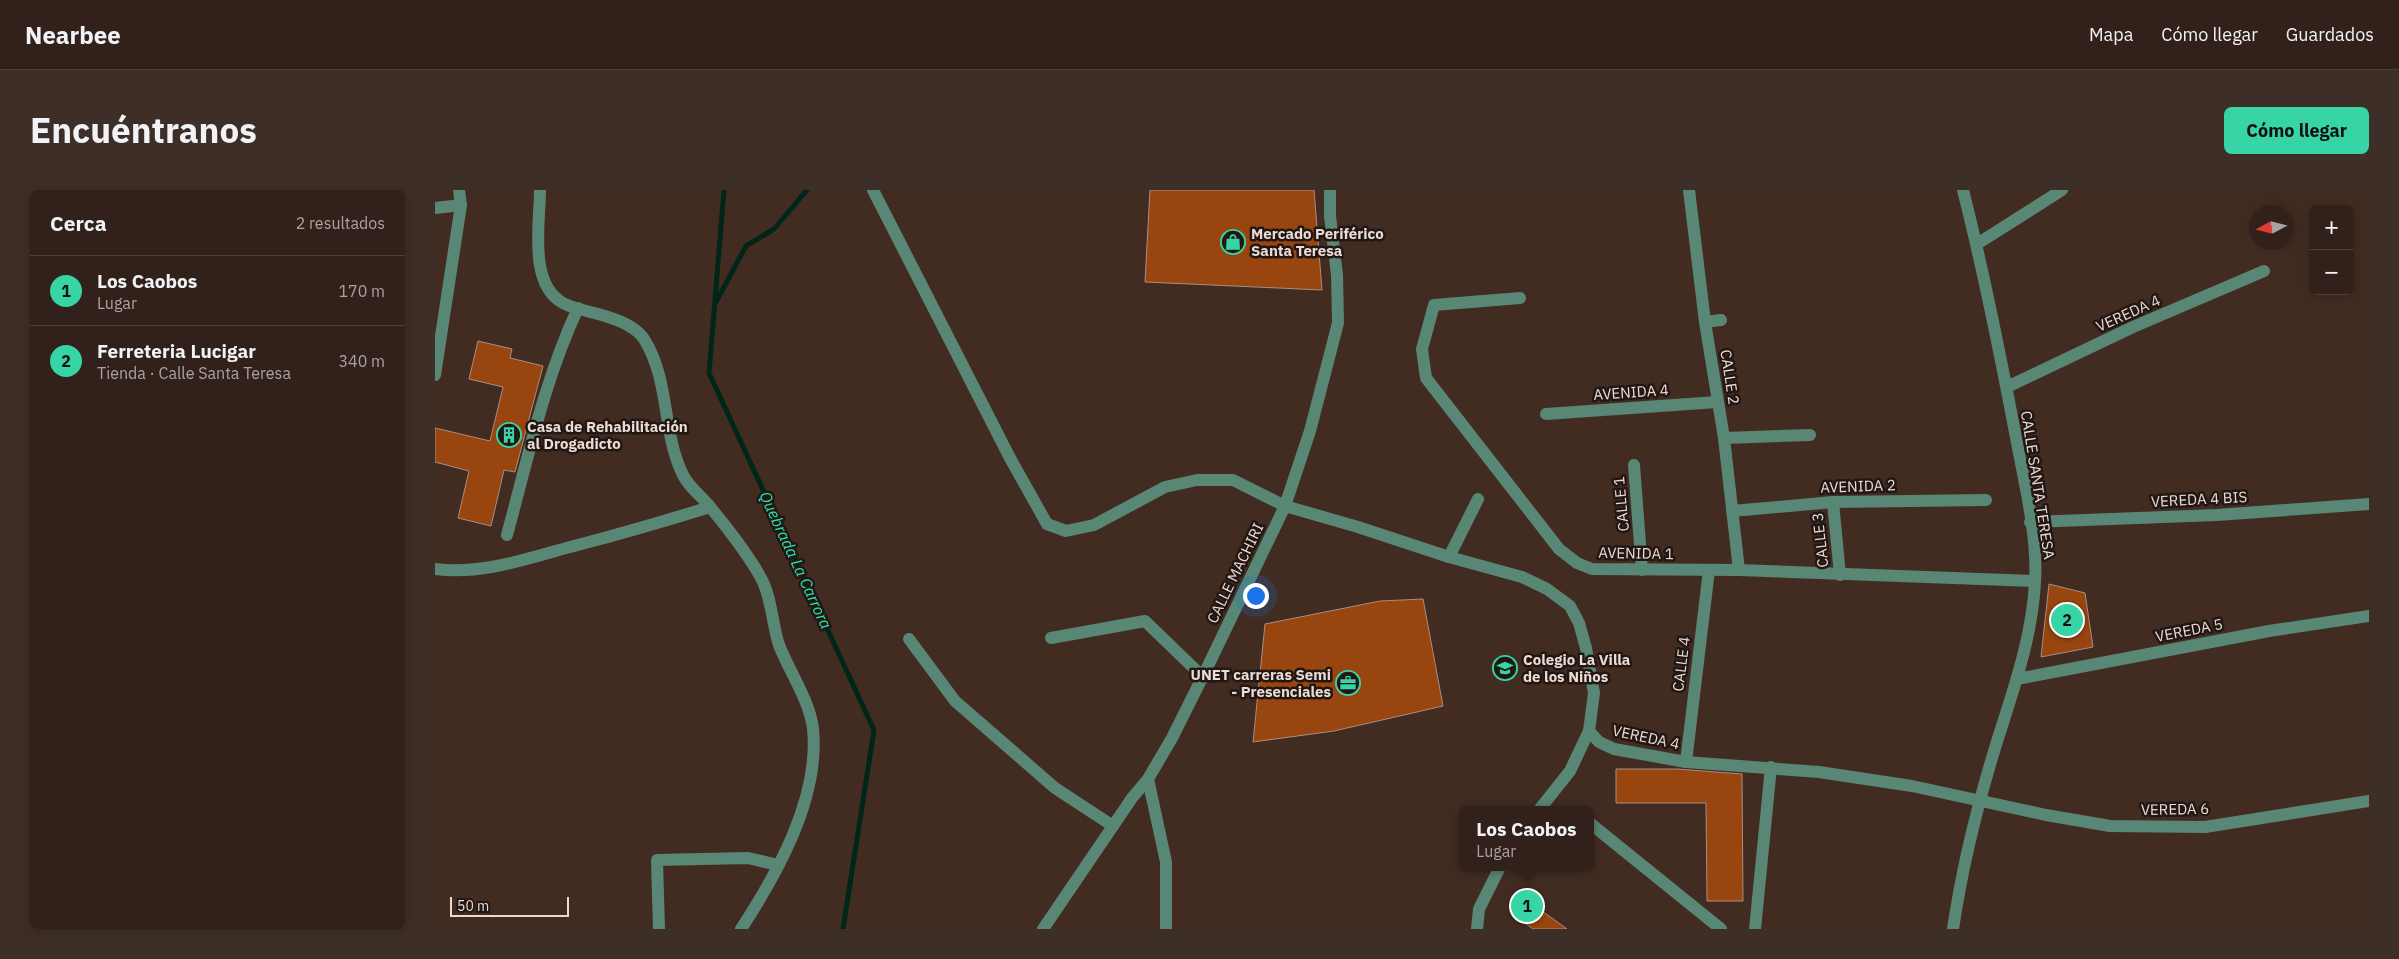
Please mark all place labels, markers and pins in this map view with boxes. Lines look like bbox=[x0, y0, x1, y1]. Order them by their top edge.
place label: Mercado Periférico Santa Teresa bbox=[1251, 224, 1384, 260]
shop icon: Mercado Periférico Santa Teresa bbox=[1220, 229, 1246, 255]
place label: Casa de Rehabilitación al Drogadicto bbox=[527, 417, 688, 453]
building icon: Casa de Rehabilitación al Drogadicto bbox=[496, 422, 522, 448]
pin: 2 bbox=[2051, 601, 2083, 639]
place label: Colegio La Villa de los Niños bbox=[1523, 650, 1631, 686]
school or university icon: Colegio La Villa de los Niños bbox=[1492, 655, 1518, 681]
place label: UNET carreras Semi - Presenciales bbox=[1191, 665, 1331, 701]
office icon: UNET carreras Semi - Presenciales bbox=[1335, 670, 1361, 696]
pin: 1 bbox=[1511, 887, 1543, 925]

